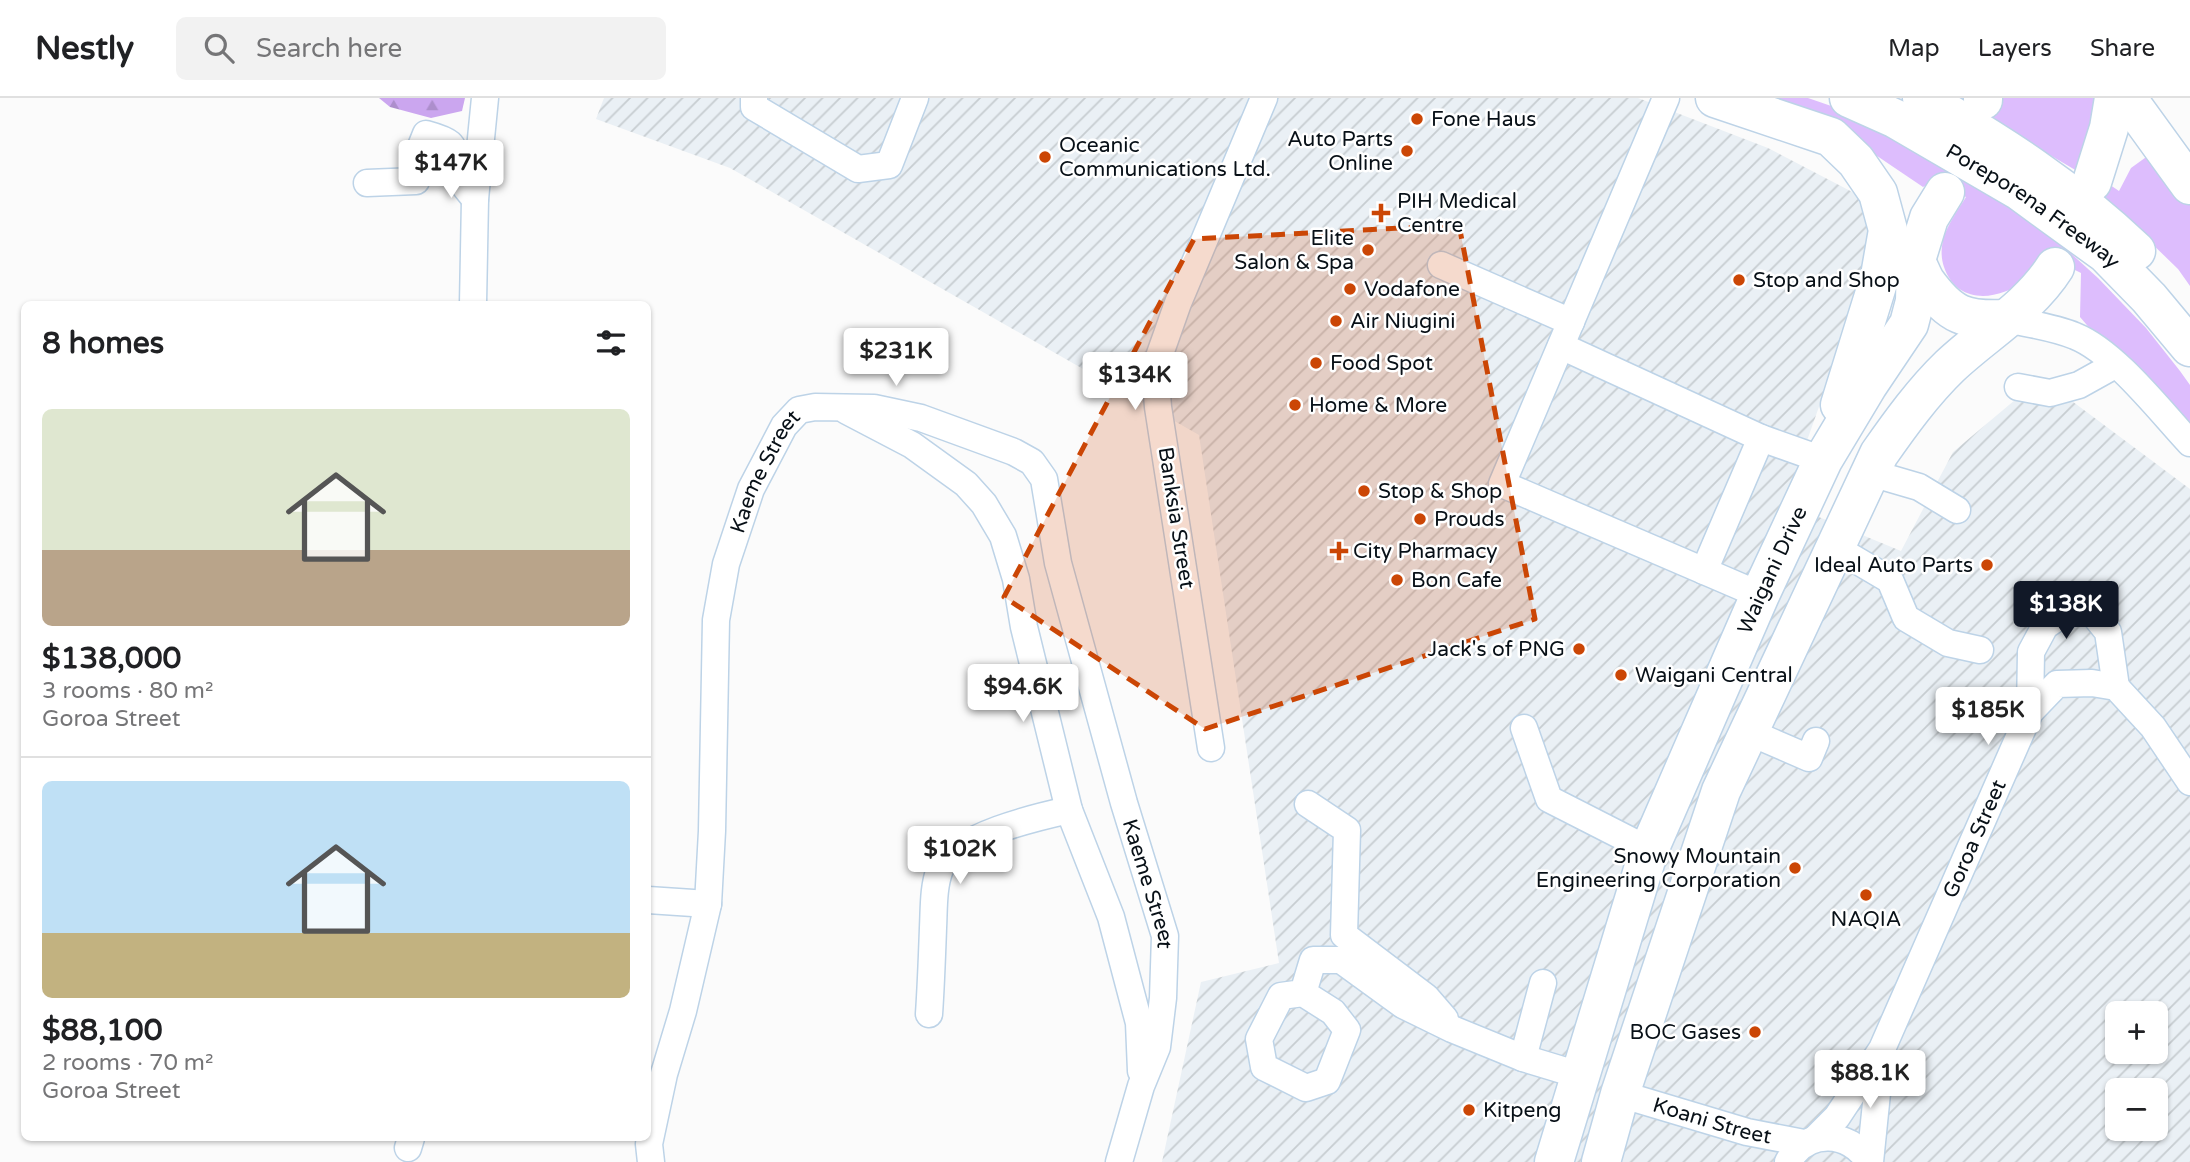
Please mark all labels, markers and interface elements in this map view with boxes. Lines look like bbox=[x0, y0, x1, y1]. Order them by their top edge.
search box bbox=[176, 17, 666, 80]
text: Nestly bbox=[35, 29, 134, 68]
icon: search bbox=[200, 29, 238, 67]
text: Search here bbox=[256, 33, 402, 64]
text: Map bbox=[1888, 34, 1940, 63]
text: Layers bbox=[1978, 34, 2052, 63]
text: Share bbox=[2090, 34, 2155, 63]
place label: Fone Haus bbox=[1431, 107, 1536, 132]
marker: Fone Haus bbox=[1409, 111, 1425, 127]
place label: Auto Parts Online bbox=[1287, 127, 1393, 176]
place label: Oceanic Communications Ltd. bbox=[1059, 133, 1271, 182]
street label: Poreporena Freeway bbox=[1942, 138, 2125, 274]
pin: $147K bbox=[402, 140, 500, 200]
marker: Auto Parts Online bbox=[1399, 143, 1415, 159]
text: $147K bbox=[415, 149, 487, 177]
marker: Oceanic Communications Ltd. bbox=[1037, 149, 1053, 165]
place label: PIH Medical Centre bbox=[1397, 189, 1517, 238]
marker: PIH Medical Centre bbox=[1371, 203, 1391, 223]
place label: Elite Salon & Spa bbox=[1234, 226, 1354, 275]
marker: Elite Salon & Spa bbox=[1360, 242, 1376, 258]
place label: Stop and Shop bbox=[1753, 268, 1900, 293]
marker: Stop and Shop bbox=[1731, 272, 1747, 288]
place label: Vodafone bbox=[1364, 277, 1460, 302]
marker: Vodafone bbox=[1342, 281, 1358, 297]
place label: Air Niugini bbox=[1350, 309, 1455, 334]
marker: Air Niugini bbox=[1328, 313, 1344, 329]
icon: filters bbox=[592, 324, 630, 362]
text: 8 homes bbox=[42, 325, 164, 362]
pin: $231K bbox=[847, 328, 945, 388]
text: $231K bbox=[860, 337, 932, 365]
place label: Food Spot bbox=[1330, 351, 1433, 376]
pin: $134K bbox=[1086, 352, 1184, 412]
marker: Food Spot bbox=[1308, 355, 1324, 371]
text: $134K bbox=[1099, 361, 1171, 389]
place label: Home & More bbox=[1309, 393, 1447, 418]
marker: Home & More bbox=[1287, 397, 1303, 413]
street label: Kaeme Street bbox=[725, 405, 805, 536]
street label: Banksia Street bbox=[1152, 445, 1200, 591]
icon: home bbox=[273, 454, 399, 580]
place label: Stop & Shop bbox=[1378, 479, 1502, 504]
marker: Stop & Shop bbox=[1356, 483, 1372, 499]
street label: Waigani Drive bbox=[1732, 502, 1812, 638]
place label: Prouds bbox=[1434, 507, 1505, 532]
marker: Prouds bbox=[1412, 511, 1428, 527]
place label: City Pharmacy bbox=[1353, 539, 1498, 564]
marker: City Pharmacy bbox=[1331, 543, 1347, 559]
place label: Ideal Auto Parts bbox=[1814, 553, 1973, 578]
marker: Ideal Auto Parts bbox=[1979, 557, 1995, 573]
place label: Bon Cafe bbox=[1411, 568, 1502, 593]
marker: Bon Cafe bbox=[1389, 572, 1405, 588]
pin: $138K bbox=[2017, 582, 2115, 641]
text: $138K bbox=[2030, 590, 2102, 618]
place label: Jack's of PNG bbox=[1428, 637, 1565, 662]
text: $138,000 bbox=[42, 640, 181, 677]
marker: Jack's of PNG bbox=[1571, 641, 1587, 657]
place label: Waigani Central bbox=[1635, 663, 1793, 688]
pin: $94.6K bbox=[966, 664, 1080, 724]
marker: Waigani Central bbox=[1613, 667, 1629, 683]
text: $94.6K bbox=[984, 673, 1062, 701]
text: 3 rooms · 80 m² bbox=[42, 677, 213, 705]
pin: $185K bbox=[1939, 688, 2037, 747]
text: $185K bbox=[1952, 696, 2024, 724]
text: Goroa Street bbox=[42, 705, 180, 733]
street label: Goroa Street bbox=[1937, 776, 2011, 902]
street label: Kaeme Street bbox=[1117, 816, 1178, 949]
icon: home bbox=[273, 826, 399, 952]
pin: $102K bbox=[911, 826, 1009, 886]
text: $102K bbox=[924, 835, 996, 863]
place label: Snowy Mountain Engineering Corporation bbox=[1536, 844, 1781, 893]
marker: Snowy Mountain Engineering Corporation bbox=[1787, 860, 1803, 876]
marker: NAQIA bbox=[1858, 887, 1874, 903]
place label: NAQIA bbox=[1831, 907, 1901, 932]
map controls bbox=[2105, 1001, 2168, 1141]
button: + bbox=[2105, 1001, 2168, 1064]
text: $88,100 bbox=[42, 1012, 162, 1049]
place label: BOC Gases bbox=[1630, 1020, 1741, 1045]
marker: BOC Gases bbox=[1747, 1024, 1763, 1040]
text: 2 rooms · 70 m² bbox=[42, 1049, 213, 1077]
pin: $88.1K bbox=[1813, 1051, 1927, 1110]
text: $88.1K bbox=[1831, 1059, 1909, 1087]
text: Goroa Street bbox=[42, 1077, 180, 1105]
button: − bbox=[2105, 1078, 2168, 1141]
street label: Koani Street bbox=[1650, 1092, 1773, 1149]
place label: Kitpeng bbox=[1483, 1098, 1562, 1123]
marker: Kitpeng bbox=[1461, 1102, 1477, 1118]

